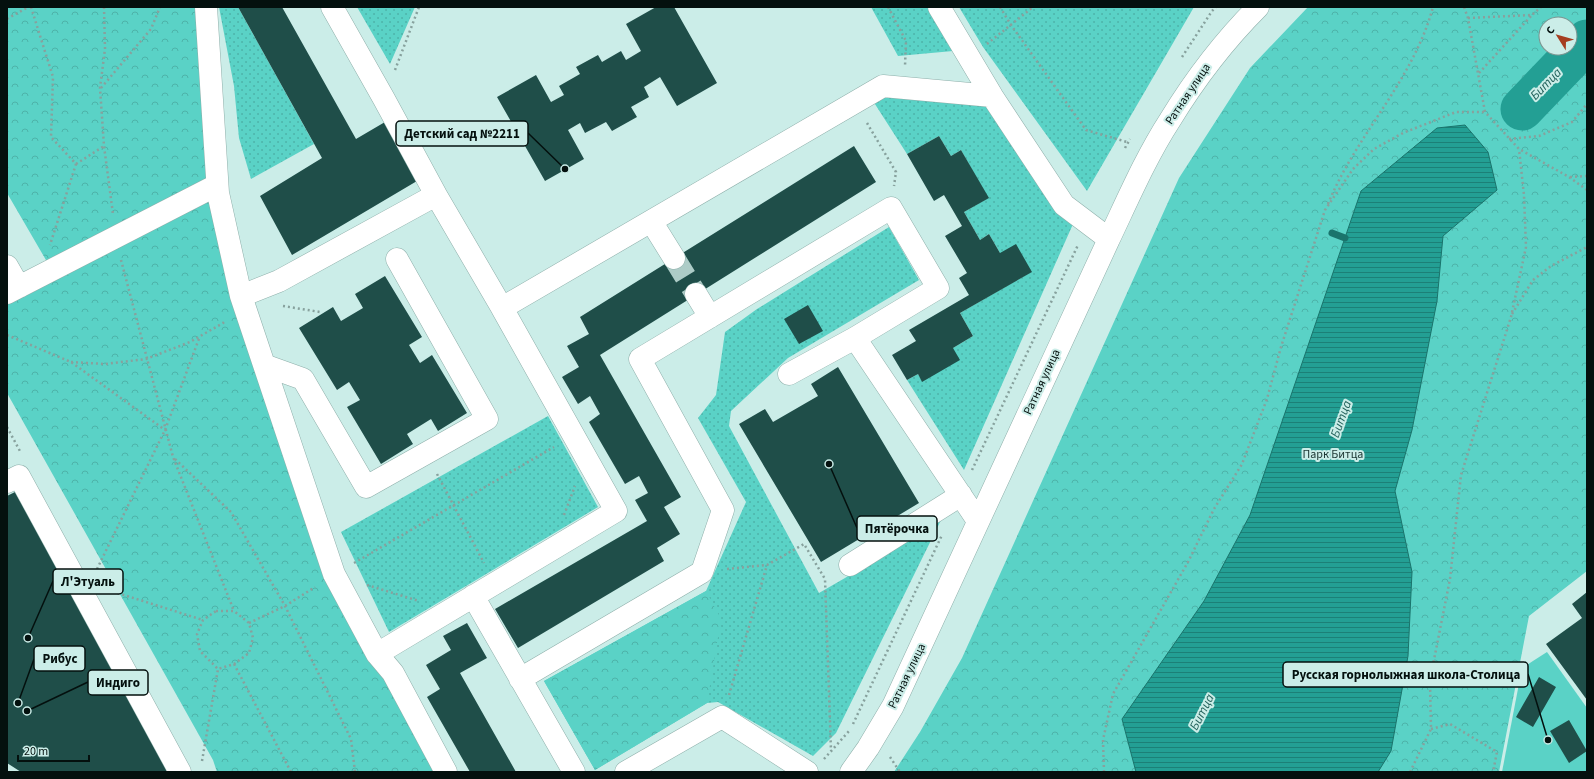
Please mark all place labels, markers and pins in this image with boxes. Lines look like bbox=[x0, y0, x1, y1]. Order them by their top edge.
callout: Детский сад №2211 bbox=[396, 121, 528, 146]
callout: Пятёрочка bbox=[857, 516, 937, 541]
callout: Л'Этуаль bbox=[53, 569, 123, 594]
callout: Рибус bbox=[34, 646, 85, 671]
callout: Русская горнолыжная школа-Столица bbox=[1283, 662, 1528, 687]
callout: Индиго bbox=[88, 670, 148, 695]

